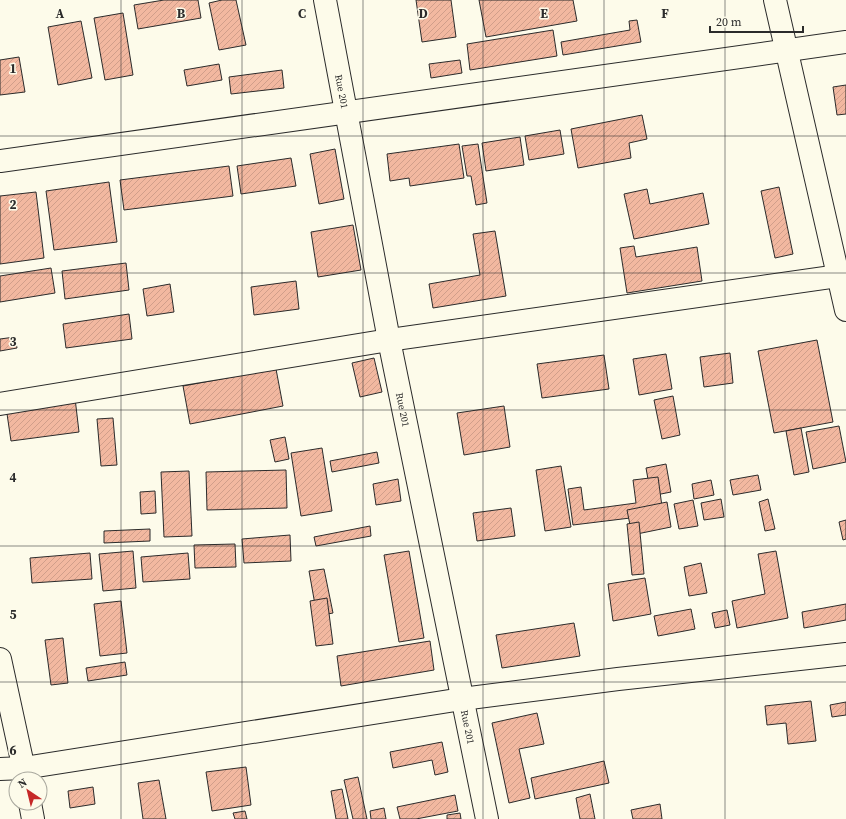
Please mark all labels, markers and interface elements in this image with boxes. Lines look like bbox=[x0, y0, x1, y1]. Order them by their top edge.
text: A bbox=[56, 5, 65, 22]
text: B bbox=[177, 5, 186, 22]
text: C bbox=[298, 5, 306, 22]
text: D bbox=[418, 5, 428, 22]
text: E bbox=[540, 5, 548, 22]
text: F bbox=[661, 5, 669, 22]
scale bar bbox=[710, 8, 803, 34]
text: 20 m bbox=[716, 14, 742, 30]
text: 1 bbox=[9, 60, 17, 77]
street label: Rue 201 bbox=[333, 73, 352, 110]
text: 2 bbox=[9, 196, 17, 213]
text: 3 bbox=[9, 333, 17, 350]
street label: Rue 201 bbox=[393, 391, 413, 428]
text: 4 bbox=[9, 469, 17, 486]
text: 5 bbox=[9, 606, 17, 623]
street label: Rue 201 bbox=[458, 709, 478, 745]
text: 6 bbox=[9, 742, 17, 759]
north arrow bbox=[8, 771, 48, 811]
text: N bbox=[15, 775, 30, 792]

